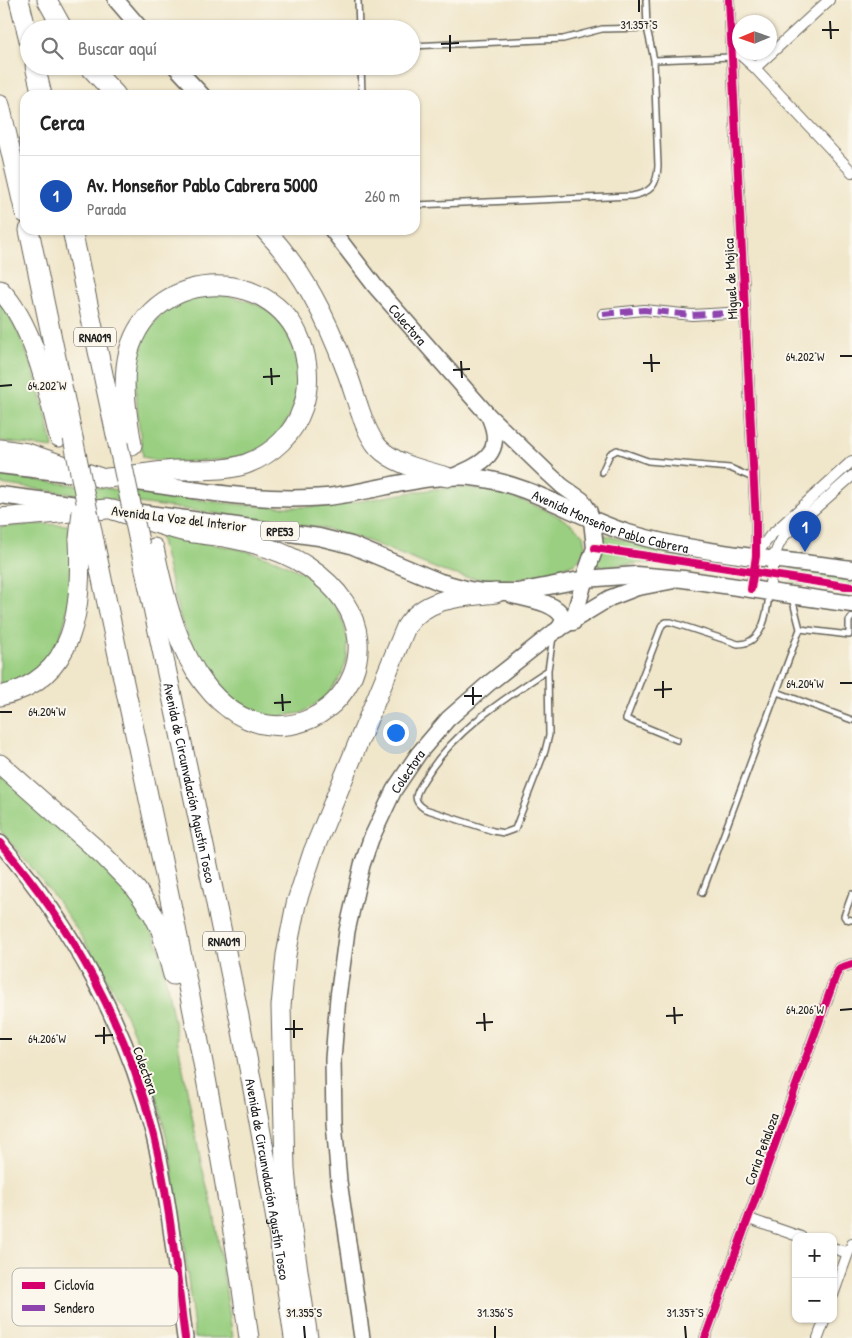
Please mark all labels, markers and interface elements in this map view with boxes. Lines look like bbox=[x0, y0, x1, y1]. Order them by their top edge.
north arrow bbox=[732, 15, 777, 60]
text: 31.357°S bbox=[621, 16, 658, 33]
search box bbox=[20, 20, 420, 75]
icon: search bbox=[38, 34, 66, 62]
text: Buscar aquí bbox=[78, 35, 157, 61]
text: Cerca bbox=[40, 108, 84, 137]
text: Av. Monseñor Pablo Cabrera 5000 bbox=[87, 172, 317, 198]
text: 1 bbox=[53, 185, 59, 207]
text: 260 m bbox=[364, 185, 400, 207]
text: Parada bbox=[87, 198, 126, 220]
street label: Miguel de Mojica bbox=[718, 237, 743, 320]
street label: Colectora bbox=[385, 299, 432, 349]
road number: RNA019 bbox=[74, 328, 116, 347]
text: 64.202°W bbox=[786, 348, 825, 365]
text: 64.202°W bbox=[28, 377, 67, 394]
street label: Avenida Monseñor Pablo Cabrera bbox=[530, 484, 691, 557]
street label: Avenida La Voz del Interior bbox=[110, 500, 248, 536]
pin: 1 bbox=[789, 511, 821, 552]
road number: RPE53 bbox=[261, 522, 299, 540]
text: 64.204°W bbox=[786, 675, 824, 692]
street label: Avenida de Circunvalación Agustín Tosco bbox=[160, 681, 221, 885]
text: 64.204°W bbox=[28, 703, 66, 720]
your location bbox=[383, 720, 409, 746]
street label: Colectora bbox=[385, 744, 429, 797]
road number: RNA019 bbox=[203, 931, 245, 950]
text: 64.206°W bbox=[786, 1001, 825, 1018]
text: 64.206°W bbox=[28, 1030, 67, 1047]
street label: Colectora bbox=[129, 1044, 164, 1097]
street label: Avenida de Circunvalación Agustín Tosco bbox=[242, 1077, 295, 1281]
street label: Coria Peñaloza bbox=[739, 1110, 783, 1188]
map controls bbox=[792, 1233, 837, 1323]
button: + bbox=[792, 1233, 837, 1278]
legend bbox=[12, 1268, 178, 1326]
text: Ciclovía bbox=[54, 1275, 94, 1294]
button: − bbox=[792, 1278, 837, 1323]
text: Sendero bbox=[54, 1298, 95, 1317]
text: 31.355°S bbox=[286, 1304, 323, 1321]
text: 31.356°S bbox=[477, 1304, 513, 1321]
text: 31.357°S bbox=[667, 1304, 704, 1321]

